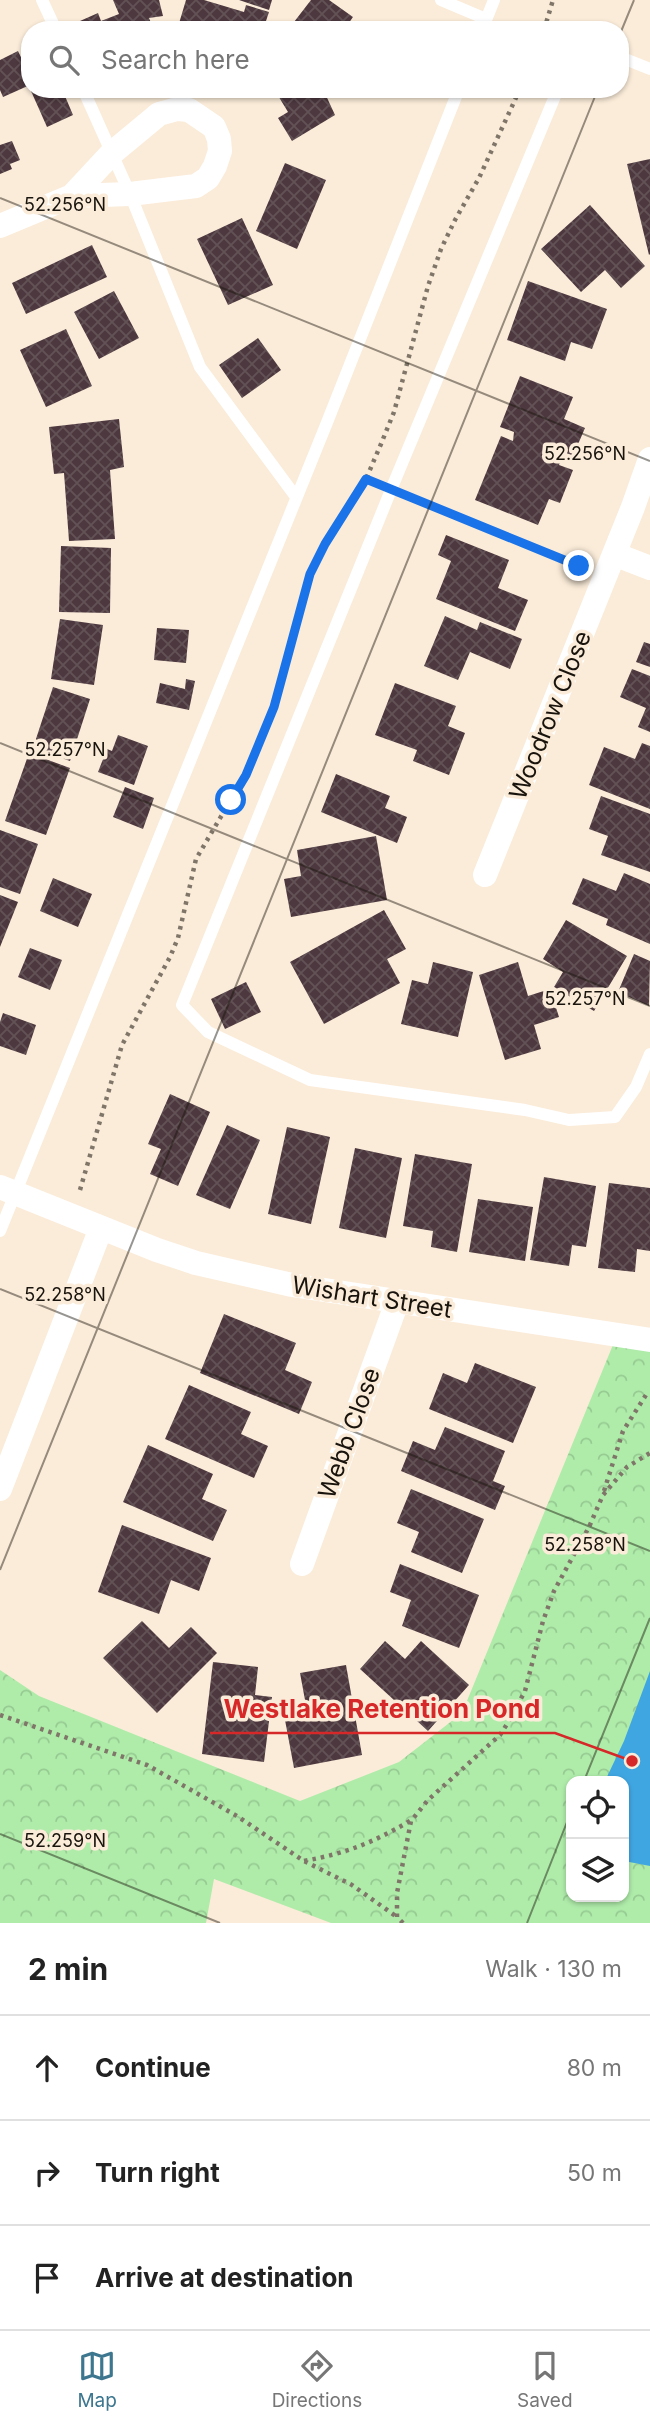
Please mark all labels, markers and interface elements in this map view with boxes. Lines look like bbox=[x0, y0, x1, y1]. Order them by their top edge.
search box bbox=[21, 21, 629, 98]
icon: search bbox=[45, 41, 83, 79]
text: Search here bbox=[101, 44, 250, 75]
text: 52.256°N bbox=[24, 194, 106, 215]
text: 52.256°N bbox=[544, 443, 626, 464]
route end bbox=[563, 550, 594, 581]
street label: Woodrow Close bbox=[503, 626, 597, 804]
text: 52.257°N bbox=[25, 739, 105, 760]
route start bbox=[215, 784, 246, 815]
text: 52.257°N bbox=[545, 988, 625, 1009]
street label: Wishart Street bbox=[290, 1270, 454, 1324]
text: 52.258°N bbox=[24, 1284, 106, 1305]
street label: Webb Close bbox=[312, 1364, 386, 1502]
text: 52.258°N bbox=[544, 1534, 626, 1555]
callout: Westlake Retention Pond bbox=[210, 1686, 555, 1733]
text: Westlake Retention Pond bbox=[224, 1693, 540, 1724]
map controls bbox=[566, 1776, 629, 1902]
button: locate bbox=[566, 1776, 629, 1839]
text: 52.259°N bbox=[24, 1830, 106, 1851]
button: layers bbox=[566, 1839, 629, 1902]
text: 2 min bbox=[28, 1951, 108, 1987]
text: Walk · 130 m bbox=[485, 1955, 622, 1983]
icon: ahead bbox=[28, 2049, 66, 2087]
text: Continue bbox=[95, 2052, 211, 2083]
text: 80 m bbox=[567, 2054, 622, 2082]
icon: right bbox=[28, 2154, 66, 2192]
text: Turn right bbox=[95, 2157, 220, 2188]
text: 50 m bbox=[567, 2159, 622, 2187]
icon: arrive bbox=[28, 2259, 66, 2297]
text: Arrive at destination bbox=[95, 2262, 354, 2293]
tab: Map bbox=[77, 2347, 117, 2412]
tab: Directions bbox=[272, 2347, 362, 2412]
tab: Saved bbox=[517, 2347, 573, 2412]

